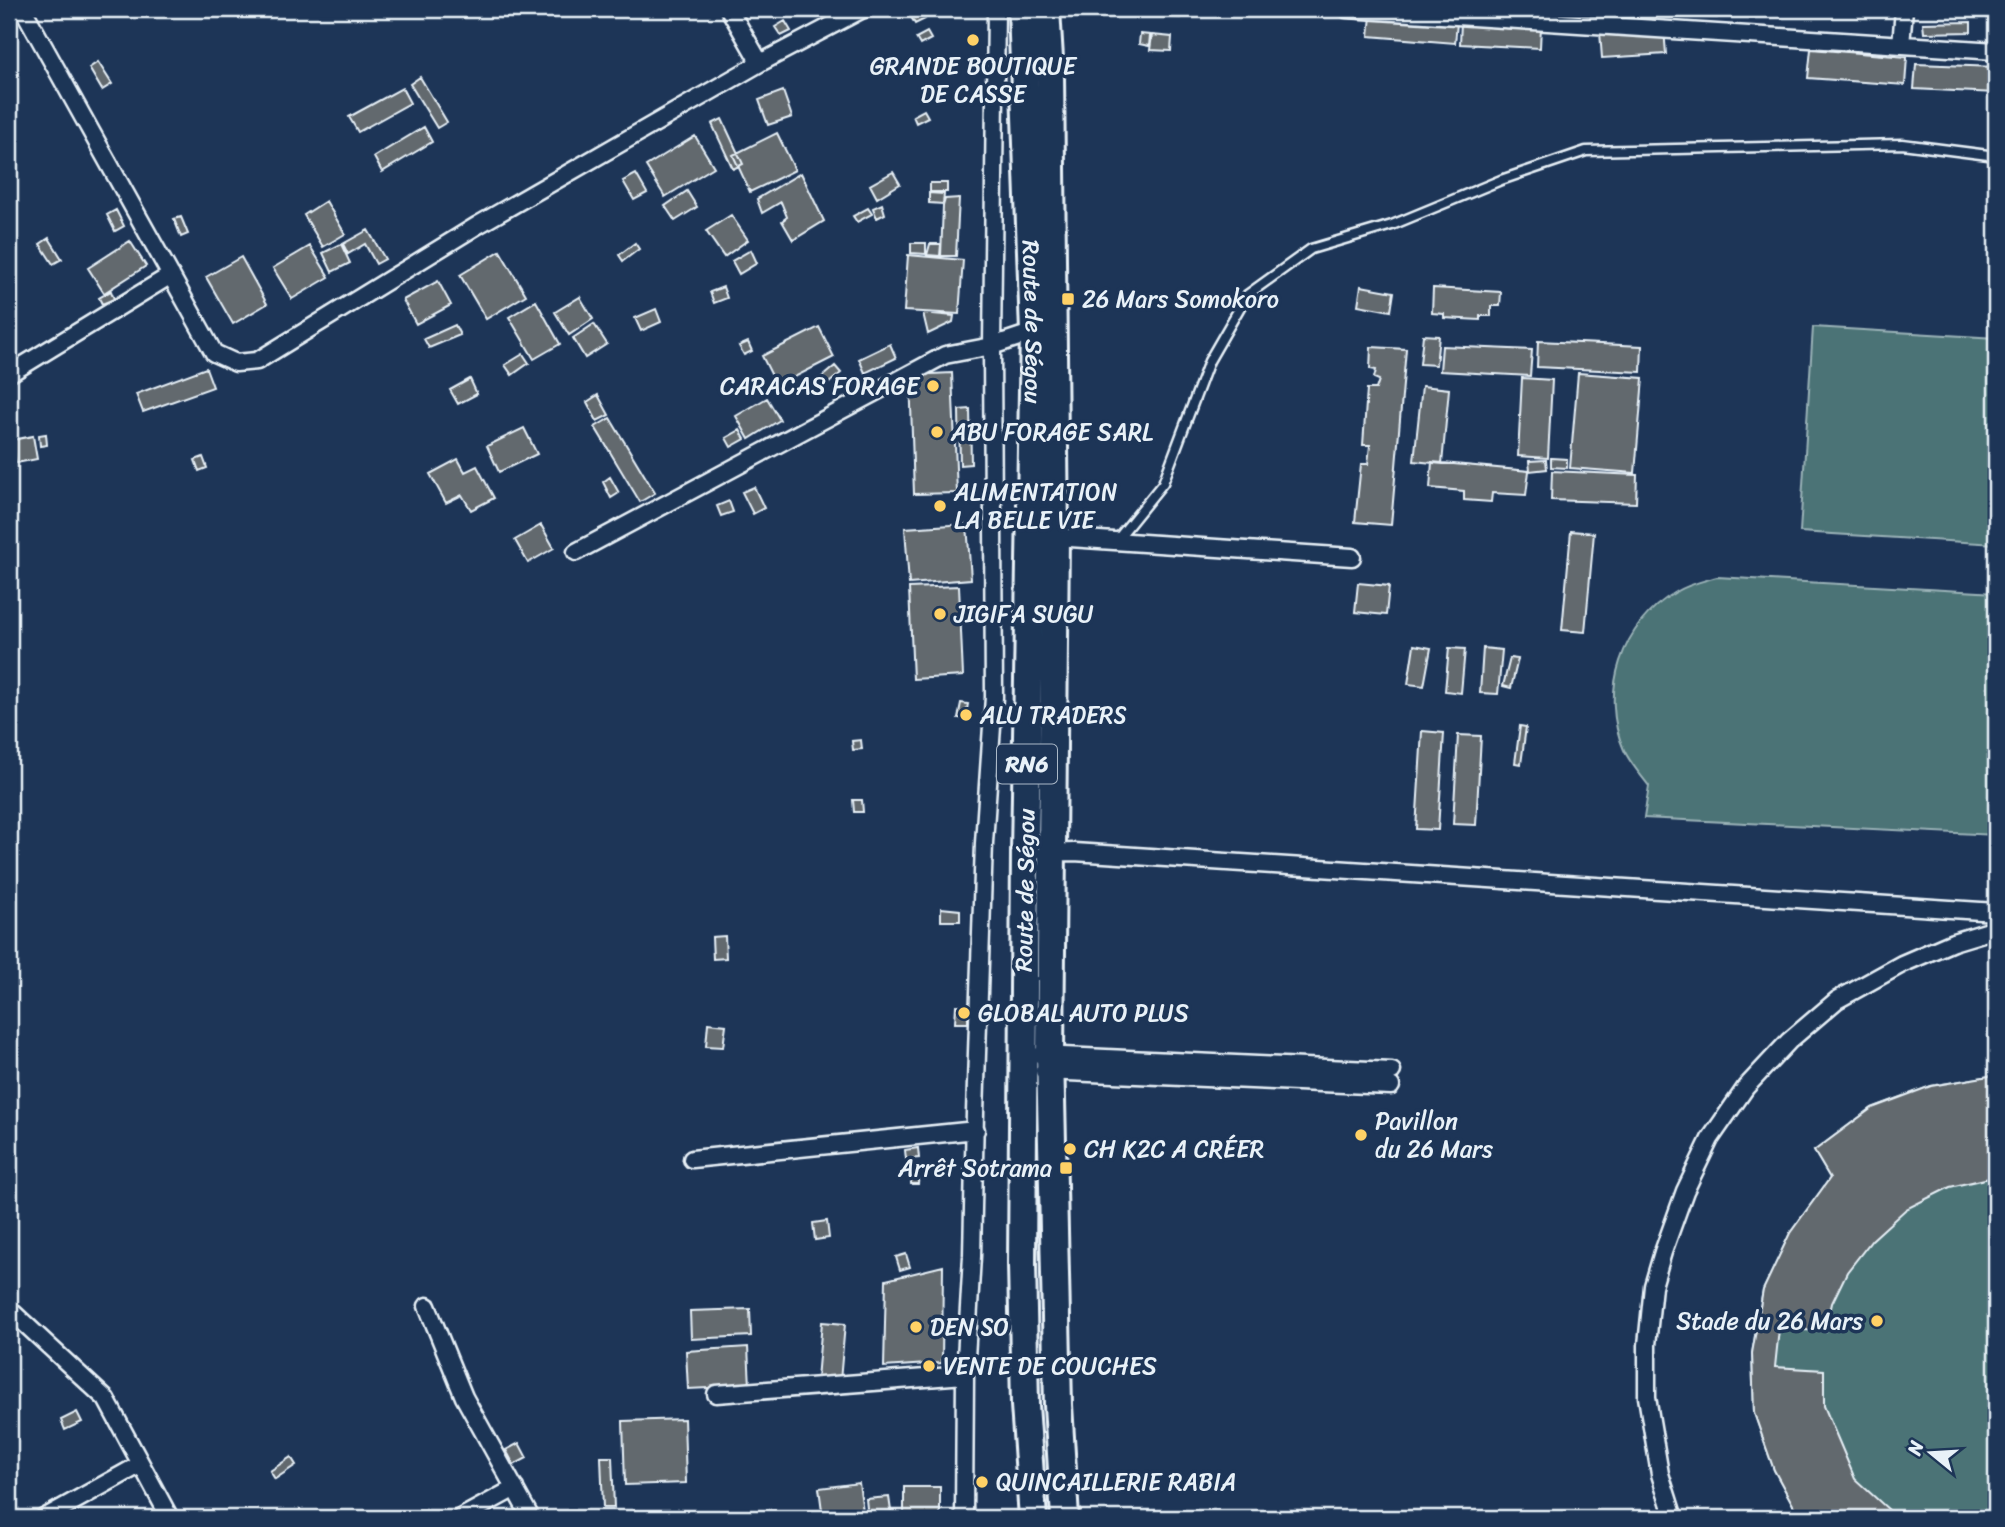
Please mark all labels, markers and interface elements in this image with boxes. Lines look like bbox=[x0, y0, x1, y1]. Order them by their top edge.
marker: GRANDE BOUTIQUE DE CASSE bbox=[965, 32, 981, 48]
place label: GRANDE BOUTIQUE DE CASSE bbox=[870, 45, 1078, 115]
street label: Route de Ségou bbox=[1010, 239, 1055, 404]
place label: 26 Mars Somokoro bbox=[1082, 278, 1279, 320]
marker: 26 Mars Somokoro bbox=[1060, 291, 1076, 307]
place label: CARACAS FORAGE bbox=[720, 365, 921, 407]
marker: CARACAS FORAGE bbox=[925, 378, 941, 394]
place label: ABU FORAGE SARL bbox=[950, 411, 1153, 453]
marker: ABU FORAGE SARL bbox=[929, 424, 945, 440]
place label: ALIMENTATION LA BELLE VIE bbox=[953, 471, 1118, 541]
marker: ALIMENTATION LA BELLE VIE bbox=[932, 498, 948, 514]
place label: JIGIFA SUGU bbox=[953, 593, 1094, 635]
marker: JIGIFA SUGU bbox=[932, 606, 948, 622]
place label: ALU TRADERS bbox=[979, 694, 1127, 736]
marker: ALU TRADERS bbox=[958, 707, 974, 723]
road number: RN6 bbox=[997, 744, 1057, 784]
street label: Route de Ségou bbox=[1003, 808, 1047, 972]
place label: GLOBAL AUTO PLUS bbox=[978, 992, 1189, 1034]
marker: GLOBAL AUTO PLUS bbox=[956, 1005, 972, 1021]
place label: Pavillon du 26 Mars bbox=[1375, 1100, 1493, 1170]
marker: Pavillon du 26 Mars bbox=[1353, 1127, 1369, 1143]
place label: CH K2C A CRÉER bbox=[1084, 1128, 1265, 1170]
marker: CH K2C A CRÉER bbox=[1062, 1141, 1078, 1157]
place label: Arrêt Sotrama bbox=[897, 1147, 1052, 1189]
marker: Arrêt Sotrama bbox=[1058, 1160, 1074, 1176]
place label: Stade du 26 Mars bbox=[1676, 1300, 1863, 1342]
place label: DEN SO bbox=[930, 1306, 1009, 1348]
marker: Stade du 26 Mars bbox=[1869, 1313, 1885, 1329]
marker: DEN SO bbox=[908, 1319, 924, 1335]
place label: VENTE DE COUCHES bbox=[943, 1345, 1157, 1387]
marker: VENTE DE COUCHES bbox=[921, 1358, 937, 1374]
north arrow bbox=[1896, 1418, 1966, 1488]
text: N bbox=[1897, 1436, 1933, 1460]
place label: QUINCAILLERIE RABIA bbox=[996, 1461, 1237, 1503]
marker: QUINCAILLERIE RABIA bbox=[974, 1474, 990, 1490]

